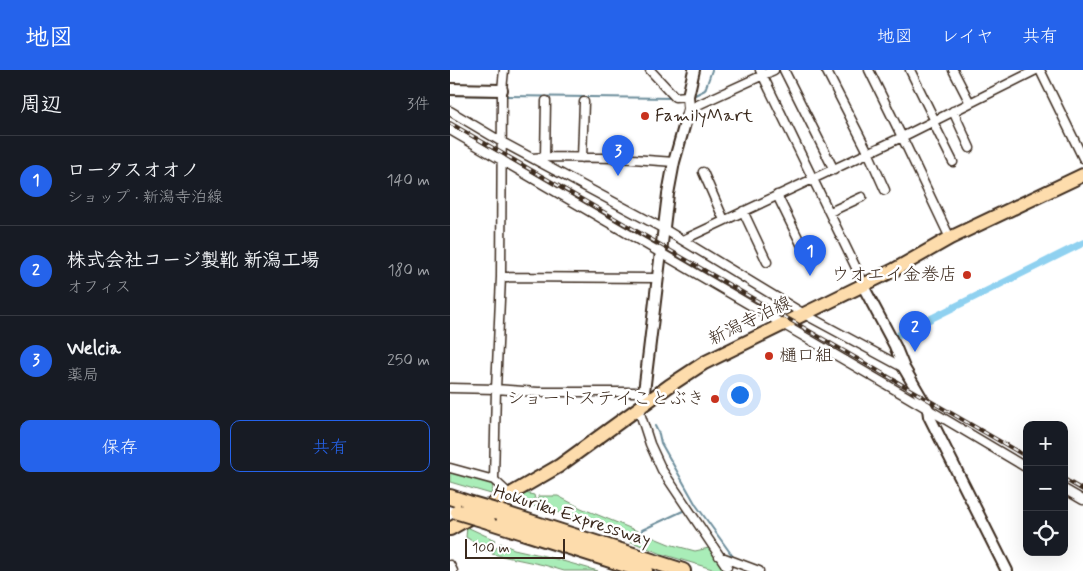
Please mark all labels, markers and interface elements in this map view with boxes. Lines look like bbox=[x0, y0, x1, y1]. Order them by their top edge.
text: 地図 bbox=[25, 23, 73, 54]
text: 地図 bbox=[877, 25, 913, 49]
text: レイヤ bbox=[941, 25, 994, 49]
text: 共有 bbox=[1022, 25, 1058, 49]
text: 周辺 bbox=[20, 91, 62, 119]
text: 3件 bbox=[407, 94, 430, 115]
place label: FamilyMart bbox=[655, 104, 754, 128]
marker: FamilyMart bbox=[639, 110, 651, 122]
pin: 3 bbox=[602, 135, 634, 176]
text: ロータスオオノ bbox=[67, 158, 200, 183]
text: 1 bbox=[32, 170, 40, 191]
text: 140 m bbox=[386, 170, 430, 191]
text: ショップ · 新潟寺泊線 bbox=[67, 187, 223, 208]
pin: 1 bbox=[794, 235, 826, 276]
text: 株式会社コージ製靴 新潟工場 bbox=[67, 248, 320, 273]
text: 2 bbox=[32, 260, 40, 281]
text: 180 m bbox=[387, 260, 430, 281]
place label: ウオエイ金巻店 bbox=[831, 263, 957, 287]
marker: ウオエイ金巻店 bbox=[961, 269, 973, 281]
text: オフィス bbox=[67, 277, 131, 298]
street label: 新潟寺泊線 bbox=[704, 290, 796, 352]
pin: 2 bbox=[899, 311, 931, 352]
text: Welcia bbox=[67, 336, 121, 361]
place label: 樋口組 bbox=[779, 344, 833, 368]
text: 3 bbox=[32, 350, 40, 371]
text: 250 m bbox=[387, 350, 430, 371]
marker: 樋口組 bbox=[763, 350, 775, 362]
text: 薬局 bbox=[67, 365, 99, 386]
your location bbox=[727, 382, 753, 408]
place label: ショートステイことぶき bbox=[507, 387, 705, 411]
marker: ショートステイことぶき bbox=[709, 393, 721, 405]
button: 保存 bbox=[20, 420, 220, 472]
button: 共有 bbox=[230, 420, 430, 472]
map controls bbox=[1023, 421, 1068, 556]
button: + bbox=[1023, 421, 1068, 466]
button: − bbox=[1023, 466, 1068, 511]
street label: Hokuriku Expressway bbox=[490, 479, 654, 553]
button: locate bbox=[1023, 511, 1068, 556]
scale bar bbox=[465, 536, 565, 559]
text: 100 m bbox=[472, 539, 510, 557]

